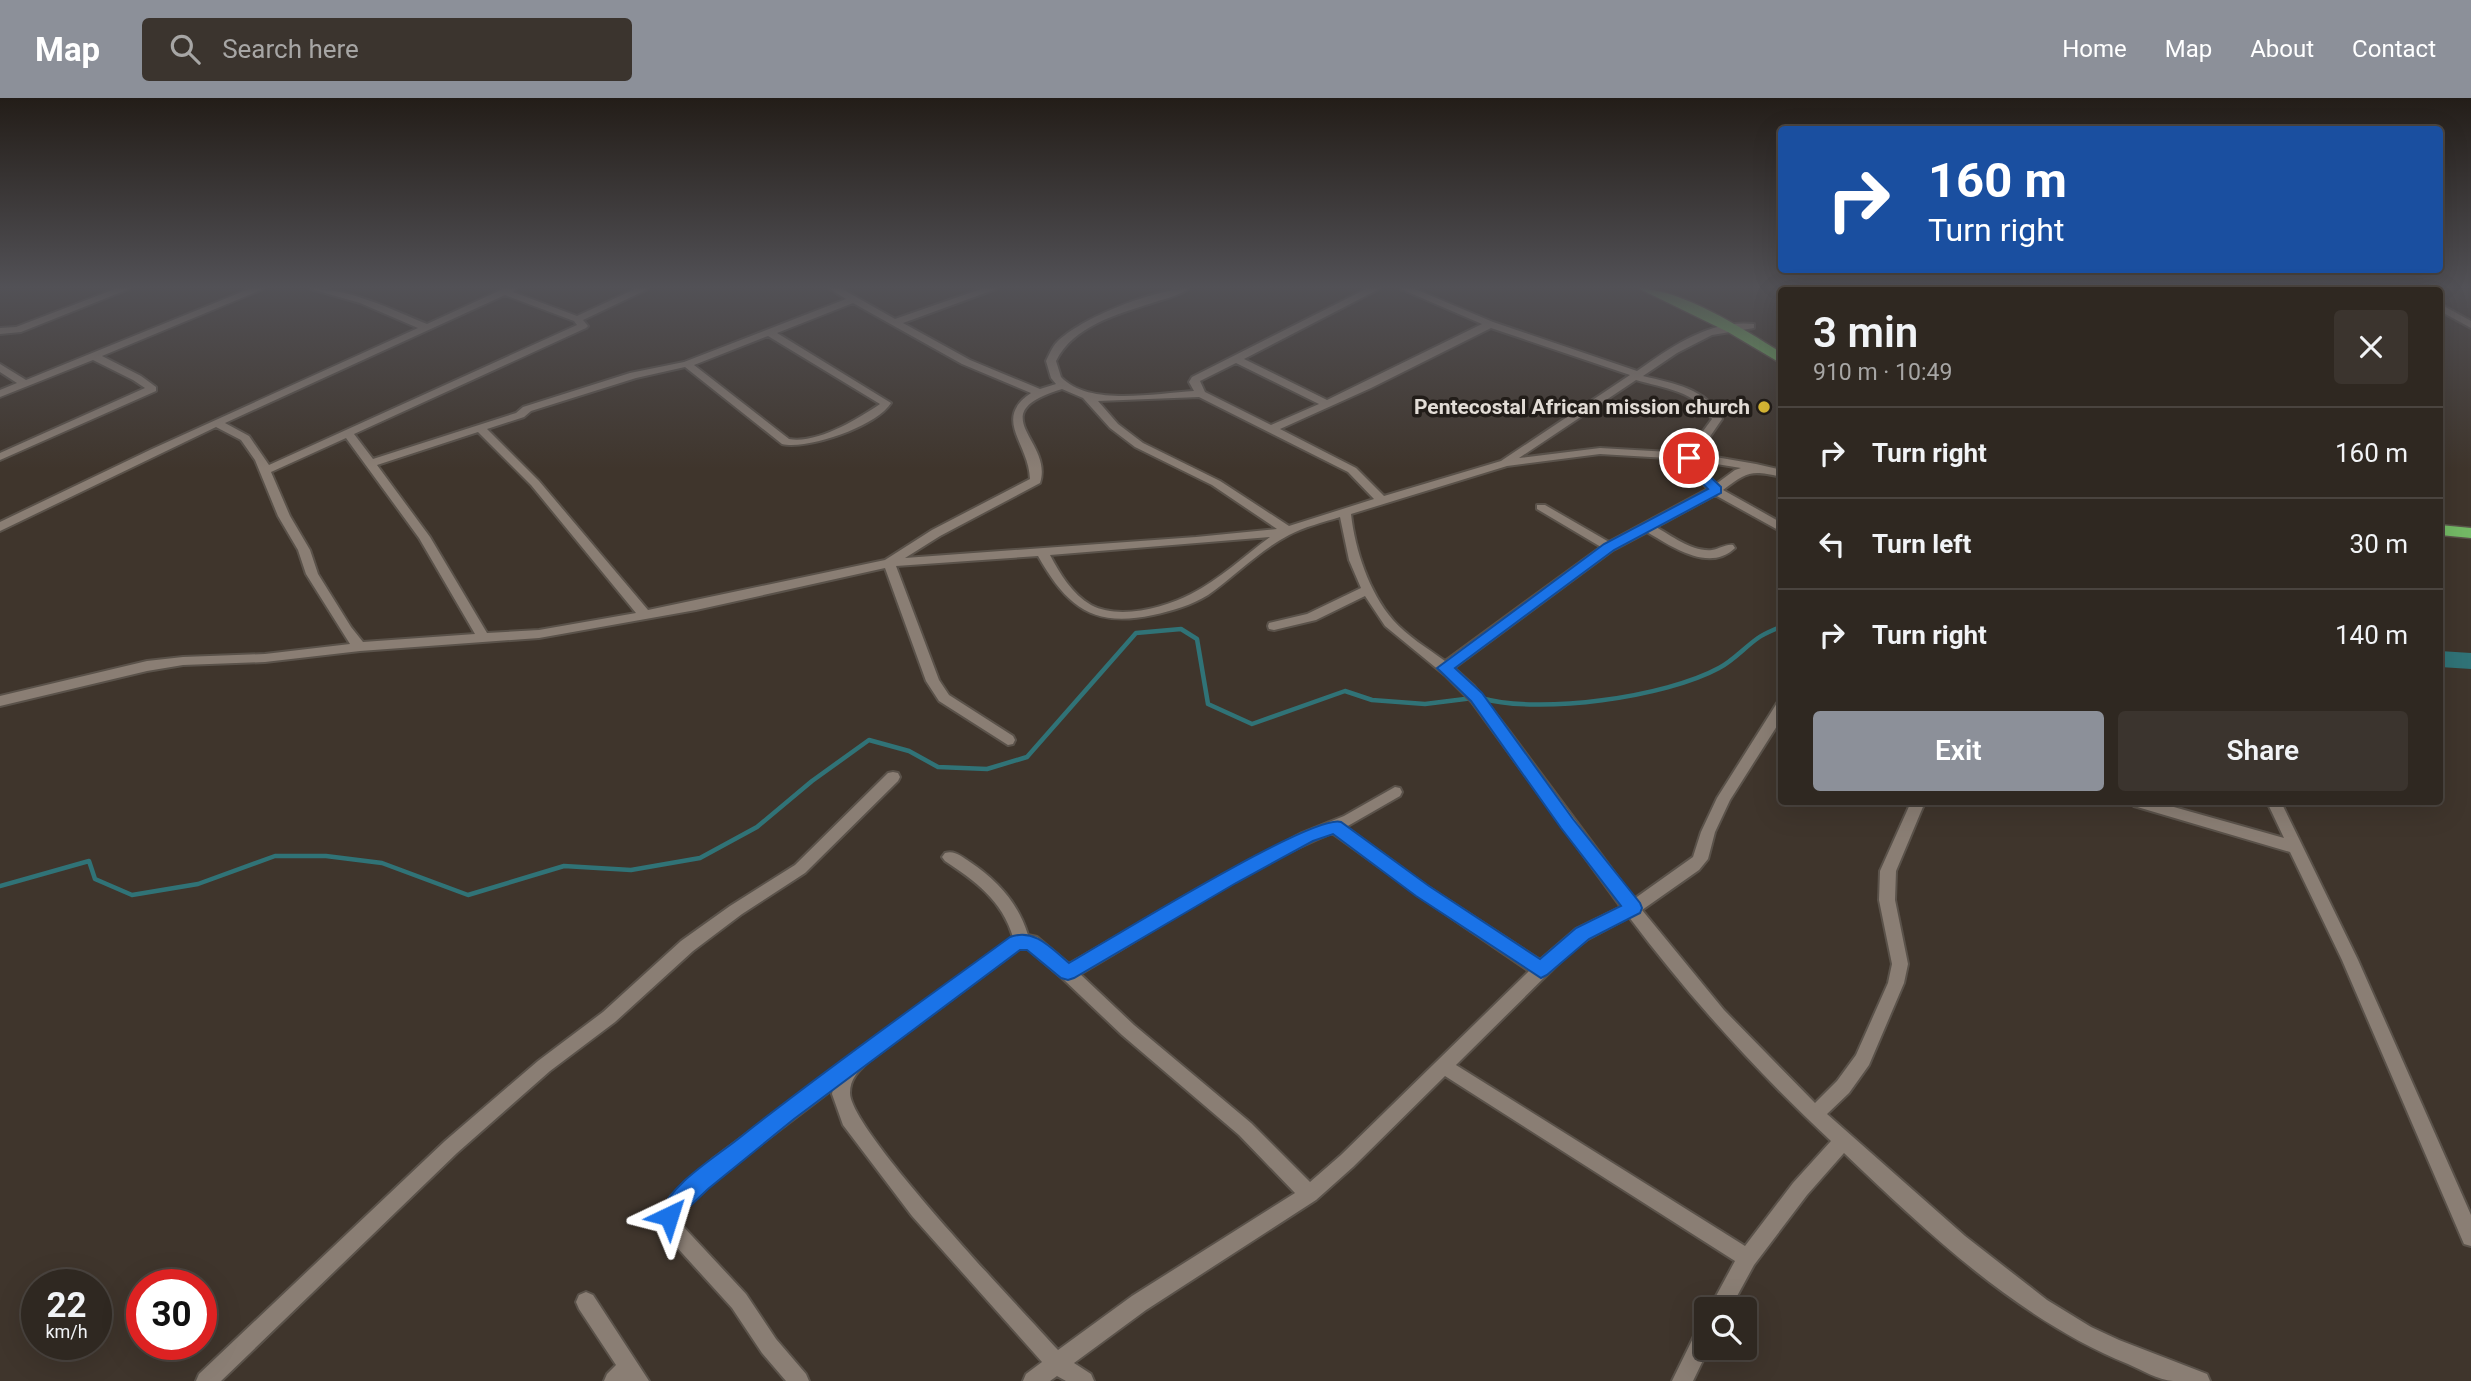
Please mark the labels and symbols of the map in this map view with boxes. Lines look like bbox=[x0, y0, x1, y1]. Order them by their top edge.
place label: Pentecostal African mission church bbox=[1414, 395, 1750, 419]
marker: Pentecostal African mission church bbox=[1756, 399, 1772, 415]
pin bbox=[1659, 428, 1719, 488]
position arrow bbox=[632, 1179, 706, 1253]
speed limit sign: 30 bbox=[126, 1269, 217, 1360]

